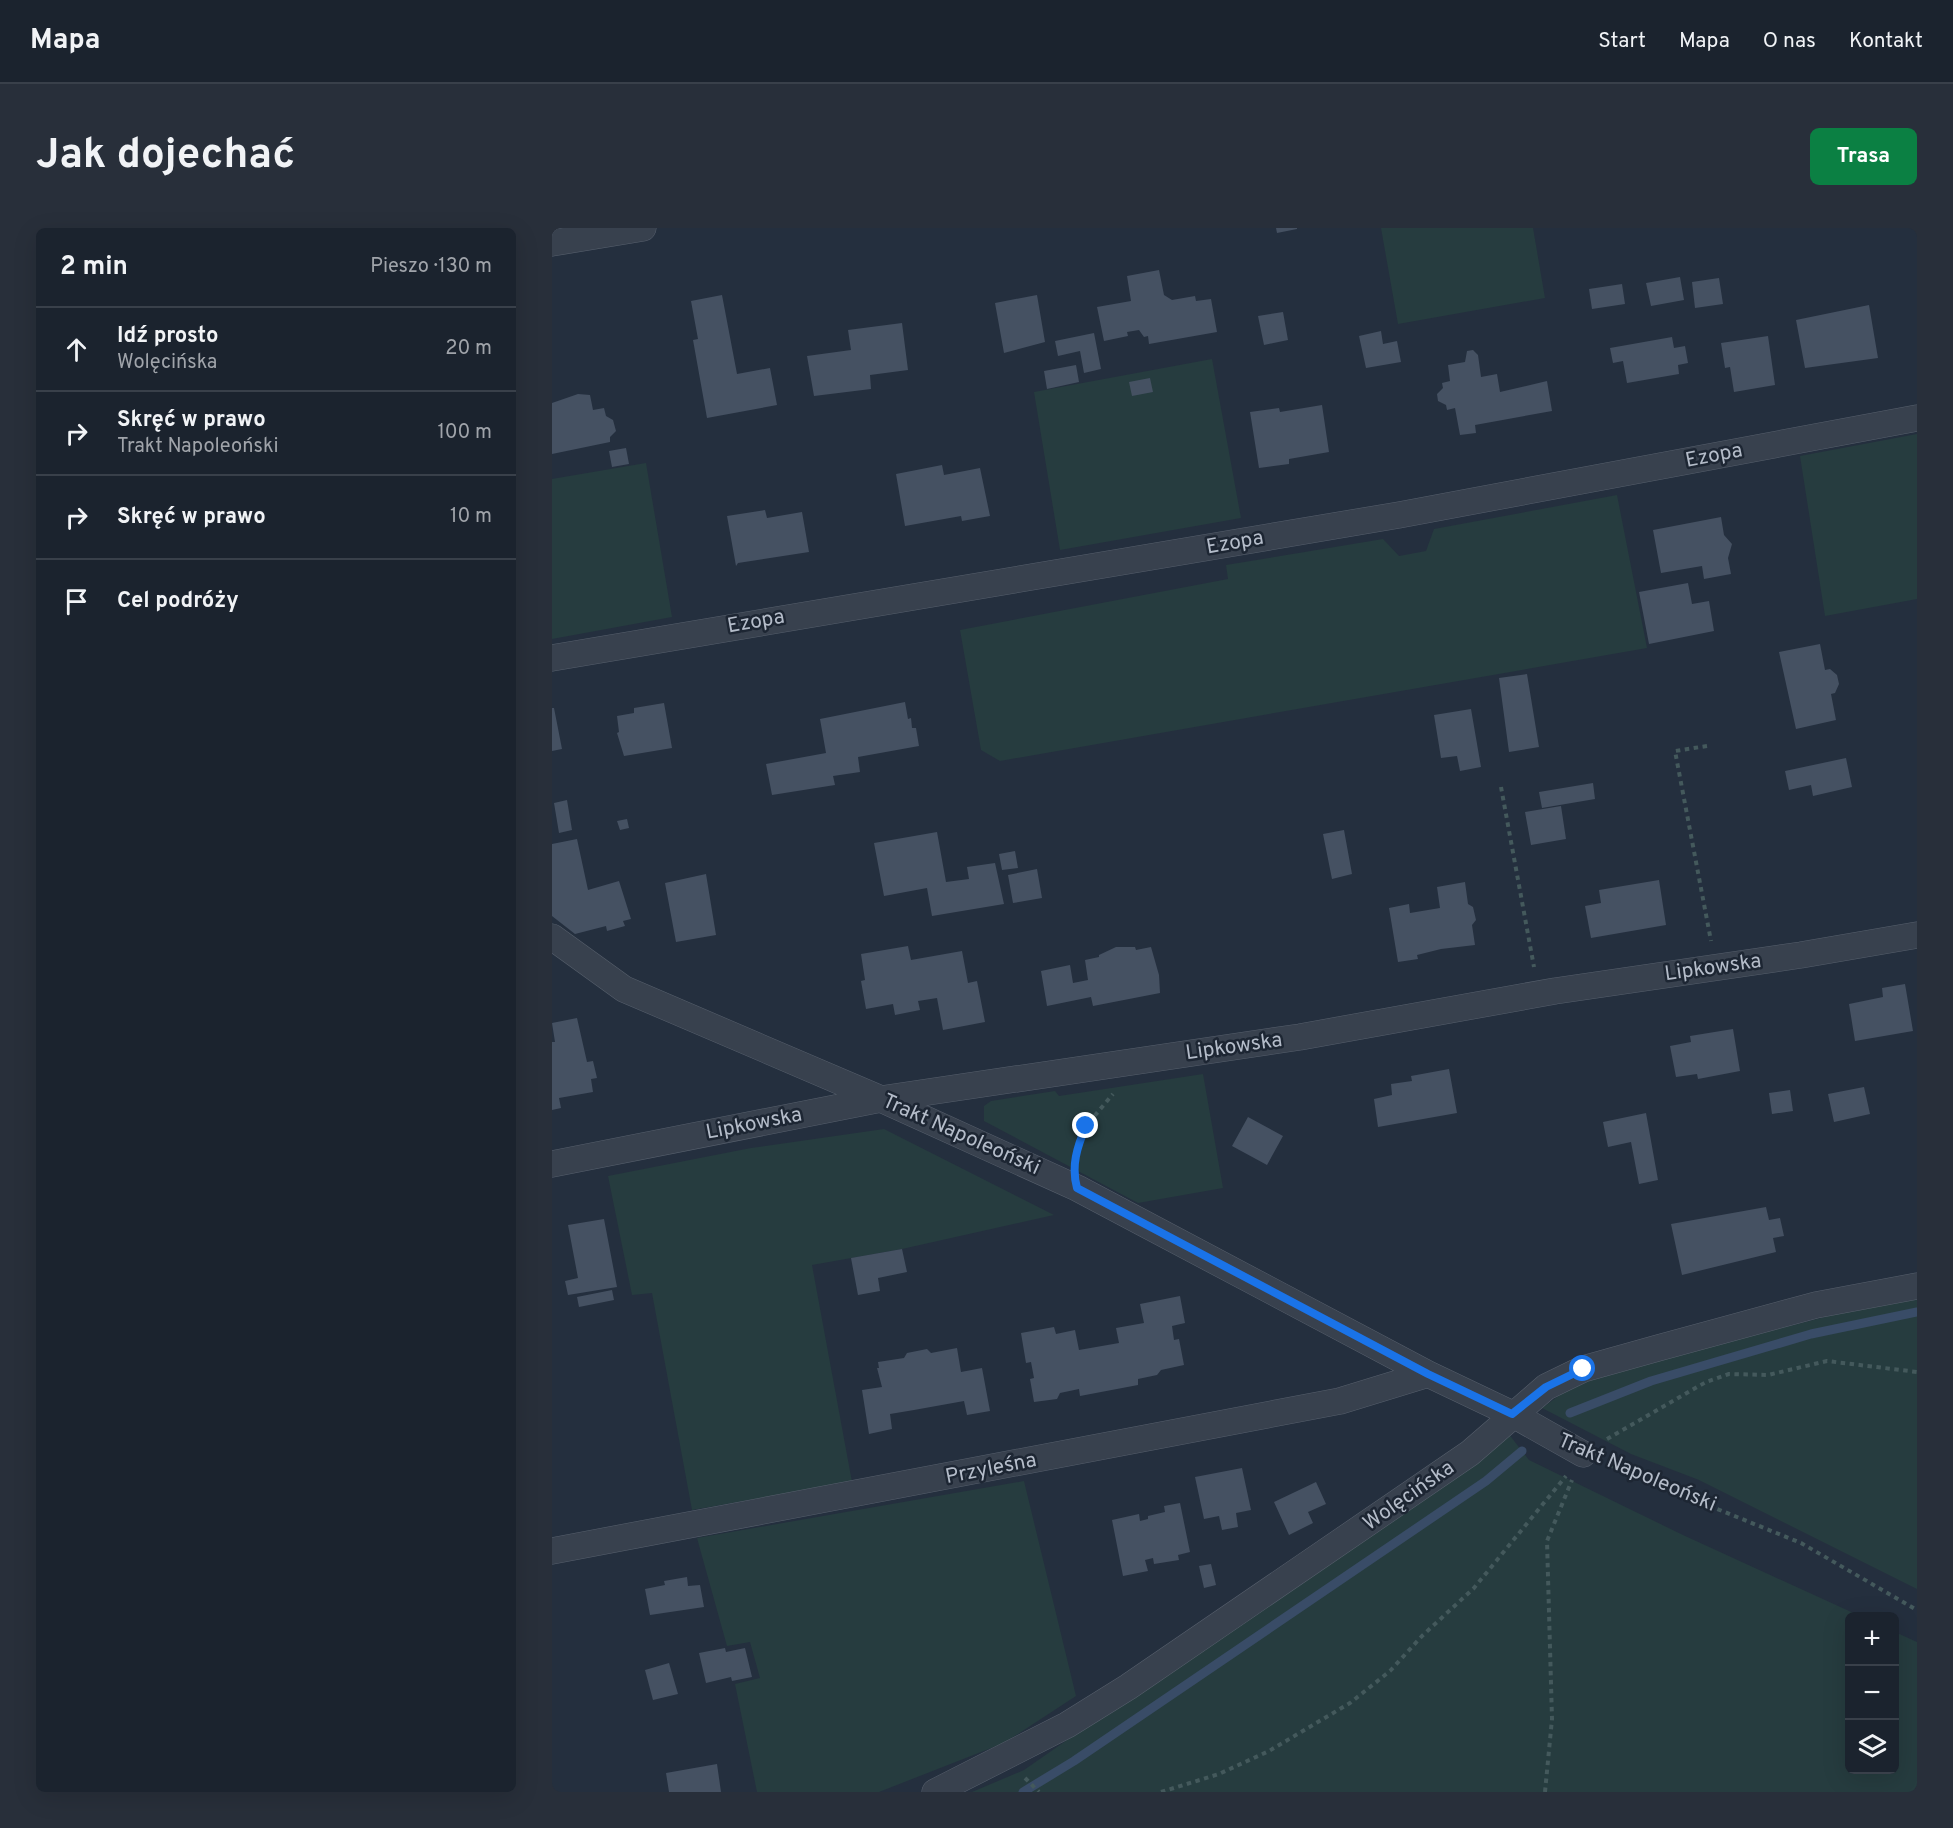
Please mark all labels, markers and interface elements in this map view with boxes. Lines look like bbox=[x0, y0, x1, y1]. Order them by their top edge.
text: Mapa bbox=[30, 23, 100, 59]
text: Start bbox=[1598, 28, 1646, 55]
text: Mapa bbox=[1679, 28, 1730, 55]
text: O nas bbox=[1763, 28, 1816, 55]
text: Kontakt bbox=[1849, 28, 1923, 55]
button: Trasa bbox=[1810, 128, 1917, 185]
text: Jak dojechać bbox=[36, 130, 295, 183]
text: 2 min bbox=[60, 251, 128, 284]
text: Pieszo · 130 m bbox=[370, 254, 492, 280]
text: Idź prosto bbox=[117, 323, 219, 350]
icon: ahead bbox=[60, 333, 93, 366]
text: 20 m bbox=[445, 336, 492, 362]
text: Wolęcińska bbox=[117, 350, 217, 376]
text: Skręć w prawo bbox=[117, 407, 266, 434]
icon: right bbox=[60, 417, 93, 450]
text: 100 m bbox=[437, 420, 492, 446]
text: Trakt Napoleoński bbox=[117, 434, 279, 460]
street label: Ezopa bbox=[1683, 437, 1745, 475]
icon: right bbox=[60, 501, 93, 534]
text: Skręć w prawo bbox=[117, 504, 266, 531]
text: 10 m bbox=[450, 504, 492, 530]
street label: Ezopa bbox=[1204, 525, 1266, 561]
icon: arrive bbox=[60, 585, 93, 618]
text: Cel podróży bbox=[117, 588, 239, 615]
street label: Ezopa bbox=[725, 604, 787, 640]
street label: Lipkowska bbox=[1663, 948, 1763, 988]
street label: Lipkowska bbox=[1184, 1027, 1284, 1067]
street label: Trakt Napoleoński bbox=[878, 1088, 1044, 1182]
street label: Lipkowska bbox=[704, 1101, 804, 1147]
route end bbox=[1072, 1112, 1098, 1138]
route start bbox=[1569, 1355, 1595, 1381]
street label: Trakt Napoleoński bbox=[1554, 1427, 1720, 1519]
street label: Przyleśna bbox=[943, 1447, 1039, 1491]
street label: Wolęcińska bbox=[1358, 1455, 1460, 1537]
map controls bbox=[1845, 1612, 1899, 1774]
button: + bbox=[1845, 1612, 1899, 1666]
button: − bbox=[1845, 1666, 1899, 1720]
button: layers bbox=[1845, 1720, 1899, 1774]

